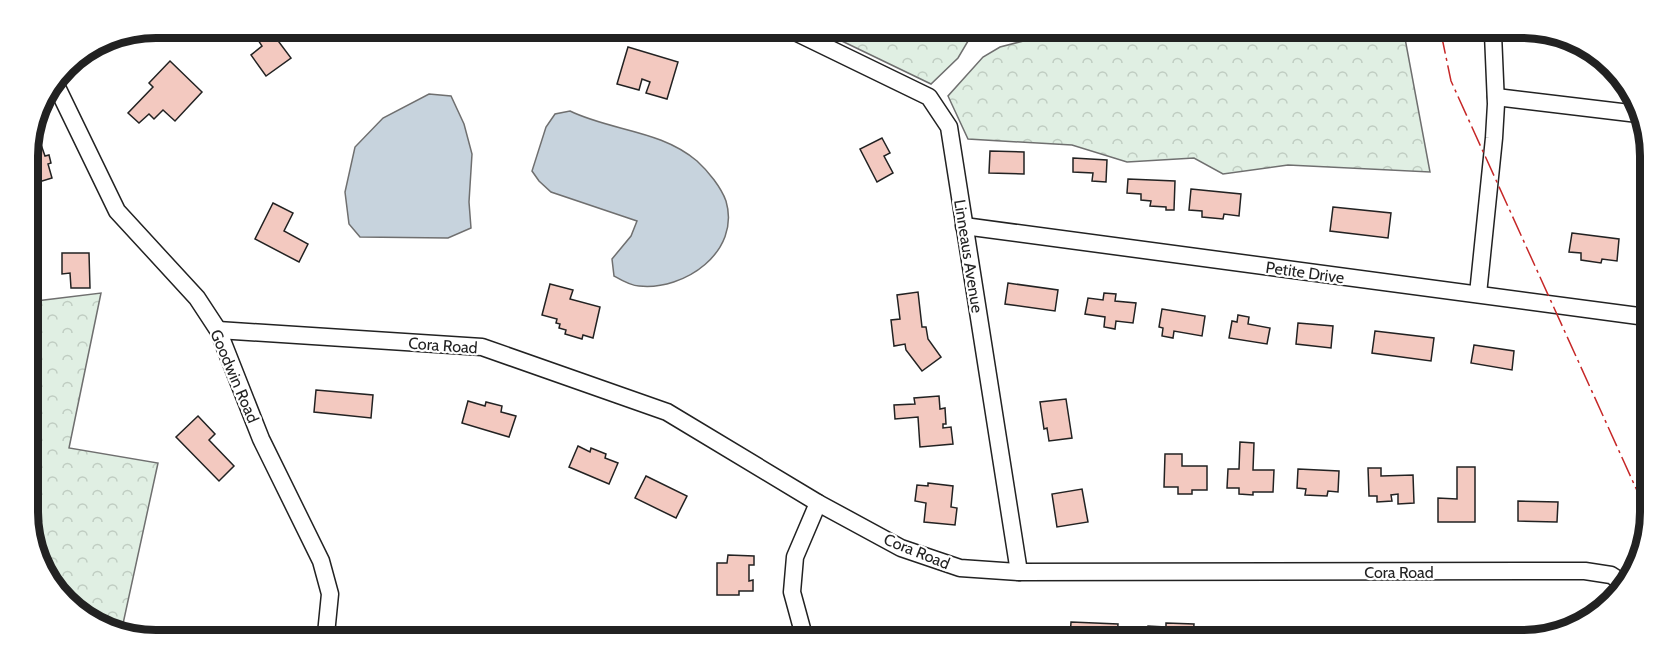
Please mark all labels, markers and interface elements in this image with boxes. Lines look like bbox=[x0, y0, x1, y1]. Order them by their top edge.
street label: Linneaus Avenue bbox=[950, 198, 987, 314]
street label: Petite Drive bbox=[1265, 258, 1345, 287]
street label: Goodwin Road bbox=[206, 327, 263, 426]
street label: Cora Road bbox=[408, 334, 478, 357]
street label: Cora Road bbox=[881, 530, 953, 573]
street label: Cora Road bbox=[1364, 563, 1434, 582]

